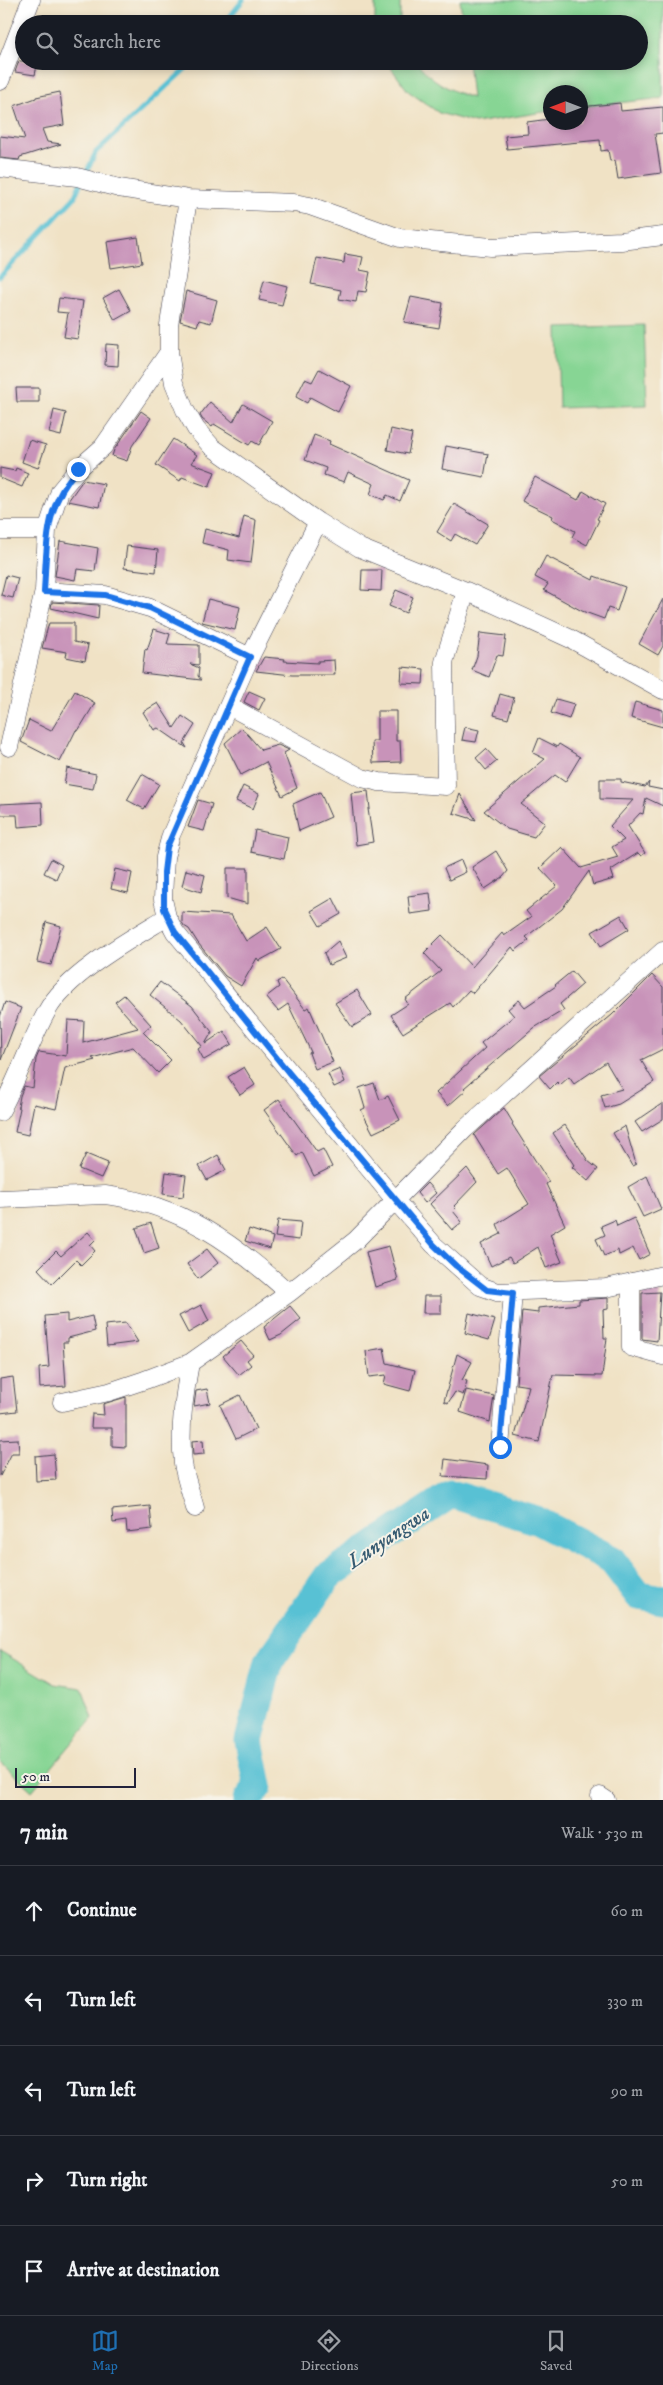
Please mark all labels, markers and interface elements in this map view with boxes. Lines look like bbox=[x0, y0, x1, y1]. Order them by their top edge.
search box bbox=[15, 15, 648, 70]
icon: search bbox=[33, 29, 61, 57]
text: Search here bbox=[73, 31, 161, 54]
north arrow bbox=[543, 85, 588, 130]
route end bbox=[67, 458, 90, 481]
route start bbox=[489, 1436, 512, 1459]
water label: Lunyangwa bbox=[342, 1502, 435, 1575]
scale bar bbox=[15, 1765, 136, 1788]
text: 50 m bbox=[22, 1768, 50, 1786]
text: 7 min bbox=[20, 1820, 68, 1846]
text: Walk · 530 m bbox=[561, 1823, 643, 1843]
icon: ahead bbox=[20, 1897, 48, 1925]
text: Continue bbox=[67, 1899, 137, 1922]
text: 60 m bbox=[611, 1901, 643, 1921]
icon: left bbox=[20, 1987, 48, 2015]
text: Turn left bbox=[67, 1989, 136, 2012]
text: 330 m bbox=[607, 1991, 643, 2011]
icon: left bbox=[20, 2077, 48, 2105]
text: Turn left bbox=[67, 2079, 136, 2102]
text: 90 m bbox=[611, 2081, 643, 2101]
icon: right bbox=[20, 2167, 48, 2195]
text: Turn right bbox=[67, 2169, 147, 2192]
text: 50 m bbox=[611, 2171, 643, 2191]
icon: arrive bbox=[20, 2257, 48, 2285]
text: Arrive at destination bbox=[67, 2259, 219, 2282]
tab: Map bbox=[91, 2327, 119, 2375]
tab: Directions bbox=[300, 2327, 358, 2375]
tab: Saved bbox=[540, 2327, 572, 2375]

